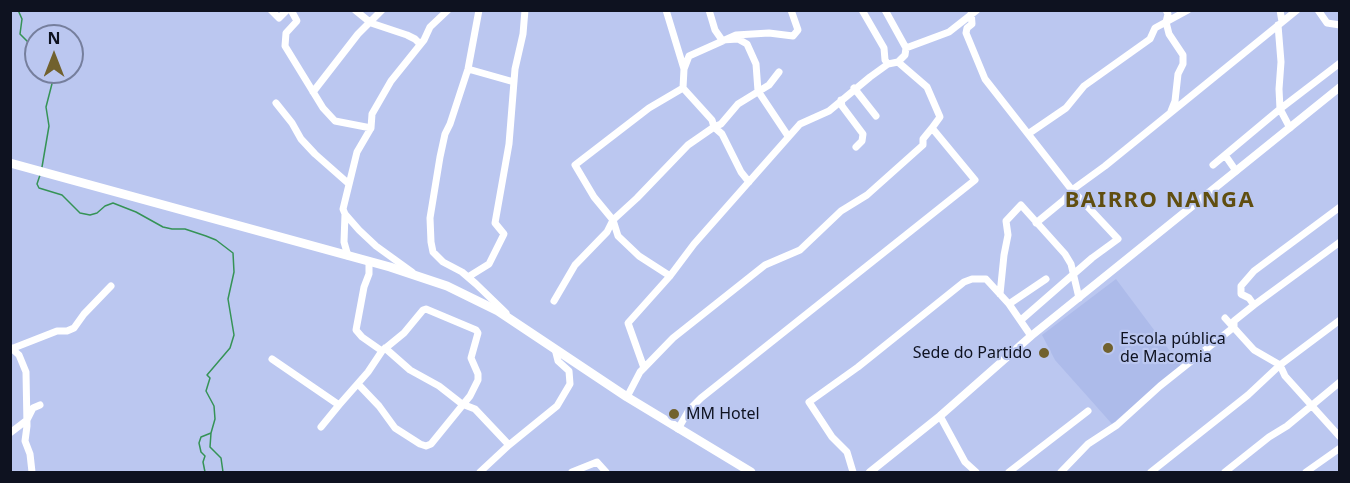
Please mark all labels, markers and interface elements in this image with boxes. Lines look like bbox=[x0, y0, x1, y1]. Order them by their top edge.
north arrow bbox=[24, 24, 84, 84]
text: N bbox=[47, 27, 61, 49]
district label: BAIRRO NANGA bbox=[1065, 188, 1255, 214]
place label: Escola pública de Macomia bbox=[1120, 329, 1226, 367]
marker: Escola pública de Macomia bbox=[1101, 341, 1115, 355]
place label: Sede do Partido bbox=[913, 343, 1032, 363]
marker: Sede do Partido bbox=[1037, 346, 1051, 360]
place label: MM Hotel bbox=[686, 404, 760, 424]
marker: MM Hotel bbox=[667, 407, 681, 421]

